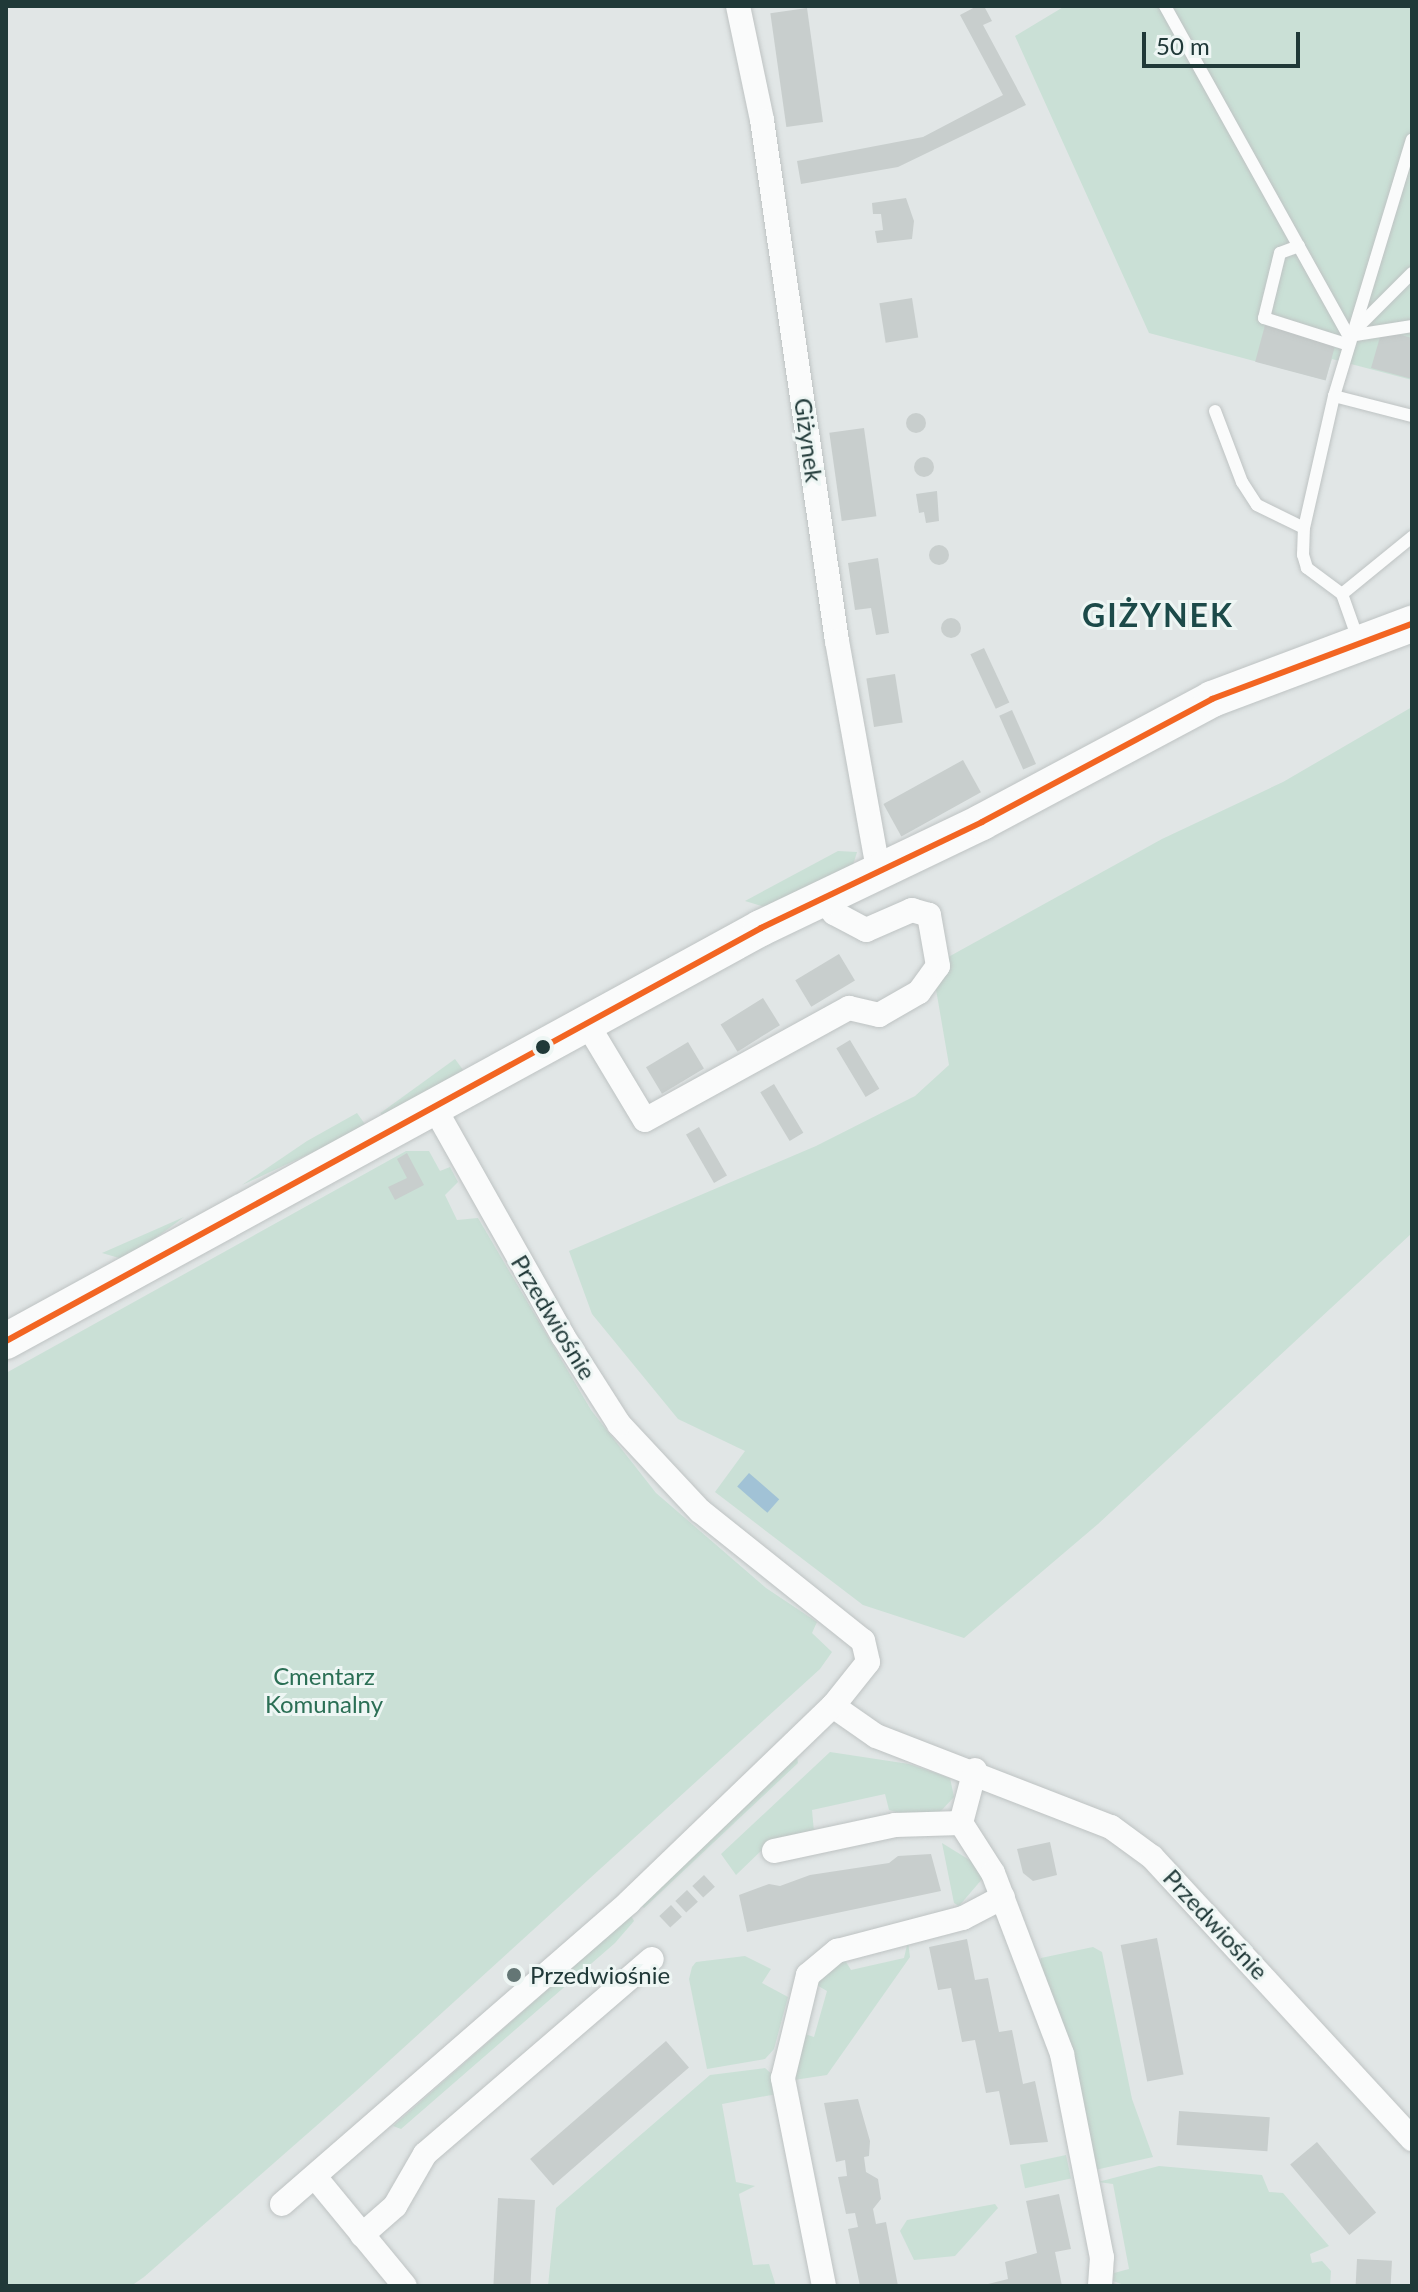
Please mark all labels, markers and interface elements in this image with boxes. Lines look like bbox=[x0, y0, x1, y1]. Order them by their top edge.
scale bar bbox=[1146, 16, 1304, 66]
text: 50 m bbox=[1156, 31, 1210, 60]
street label: Giżynek bbox=[789, 396, 829, 484]
district label: GIŻYNEK bbox=[1082, 596, 1234, 634]
unlabelled marker bbox=[535, 1039, 551, 1055]
street label: Przedwiośnie bbox=[506, 1250, 602, 1384]
park label: Cmentarz Komunalny bbox=[265, 1662, 383, 1718]
street label: Przedwiośnie bbox=[1158, 1863, 1274, 1985]
place label: Przedwiośnie bbox=[530, 1961, 670, 1989]
marker: Przedwiośnie bbox=[505, 1966, 523, 1984]

